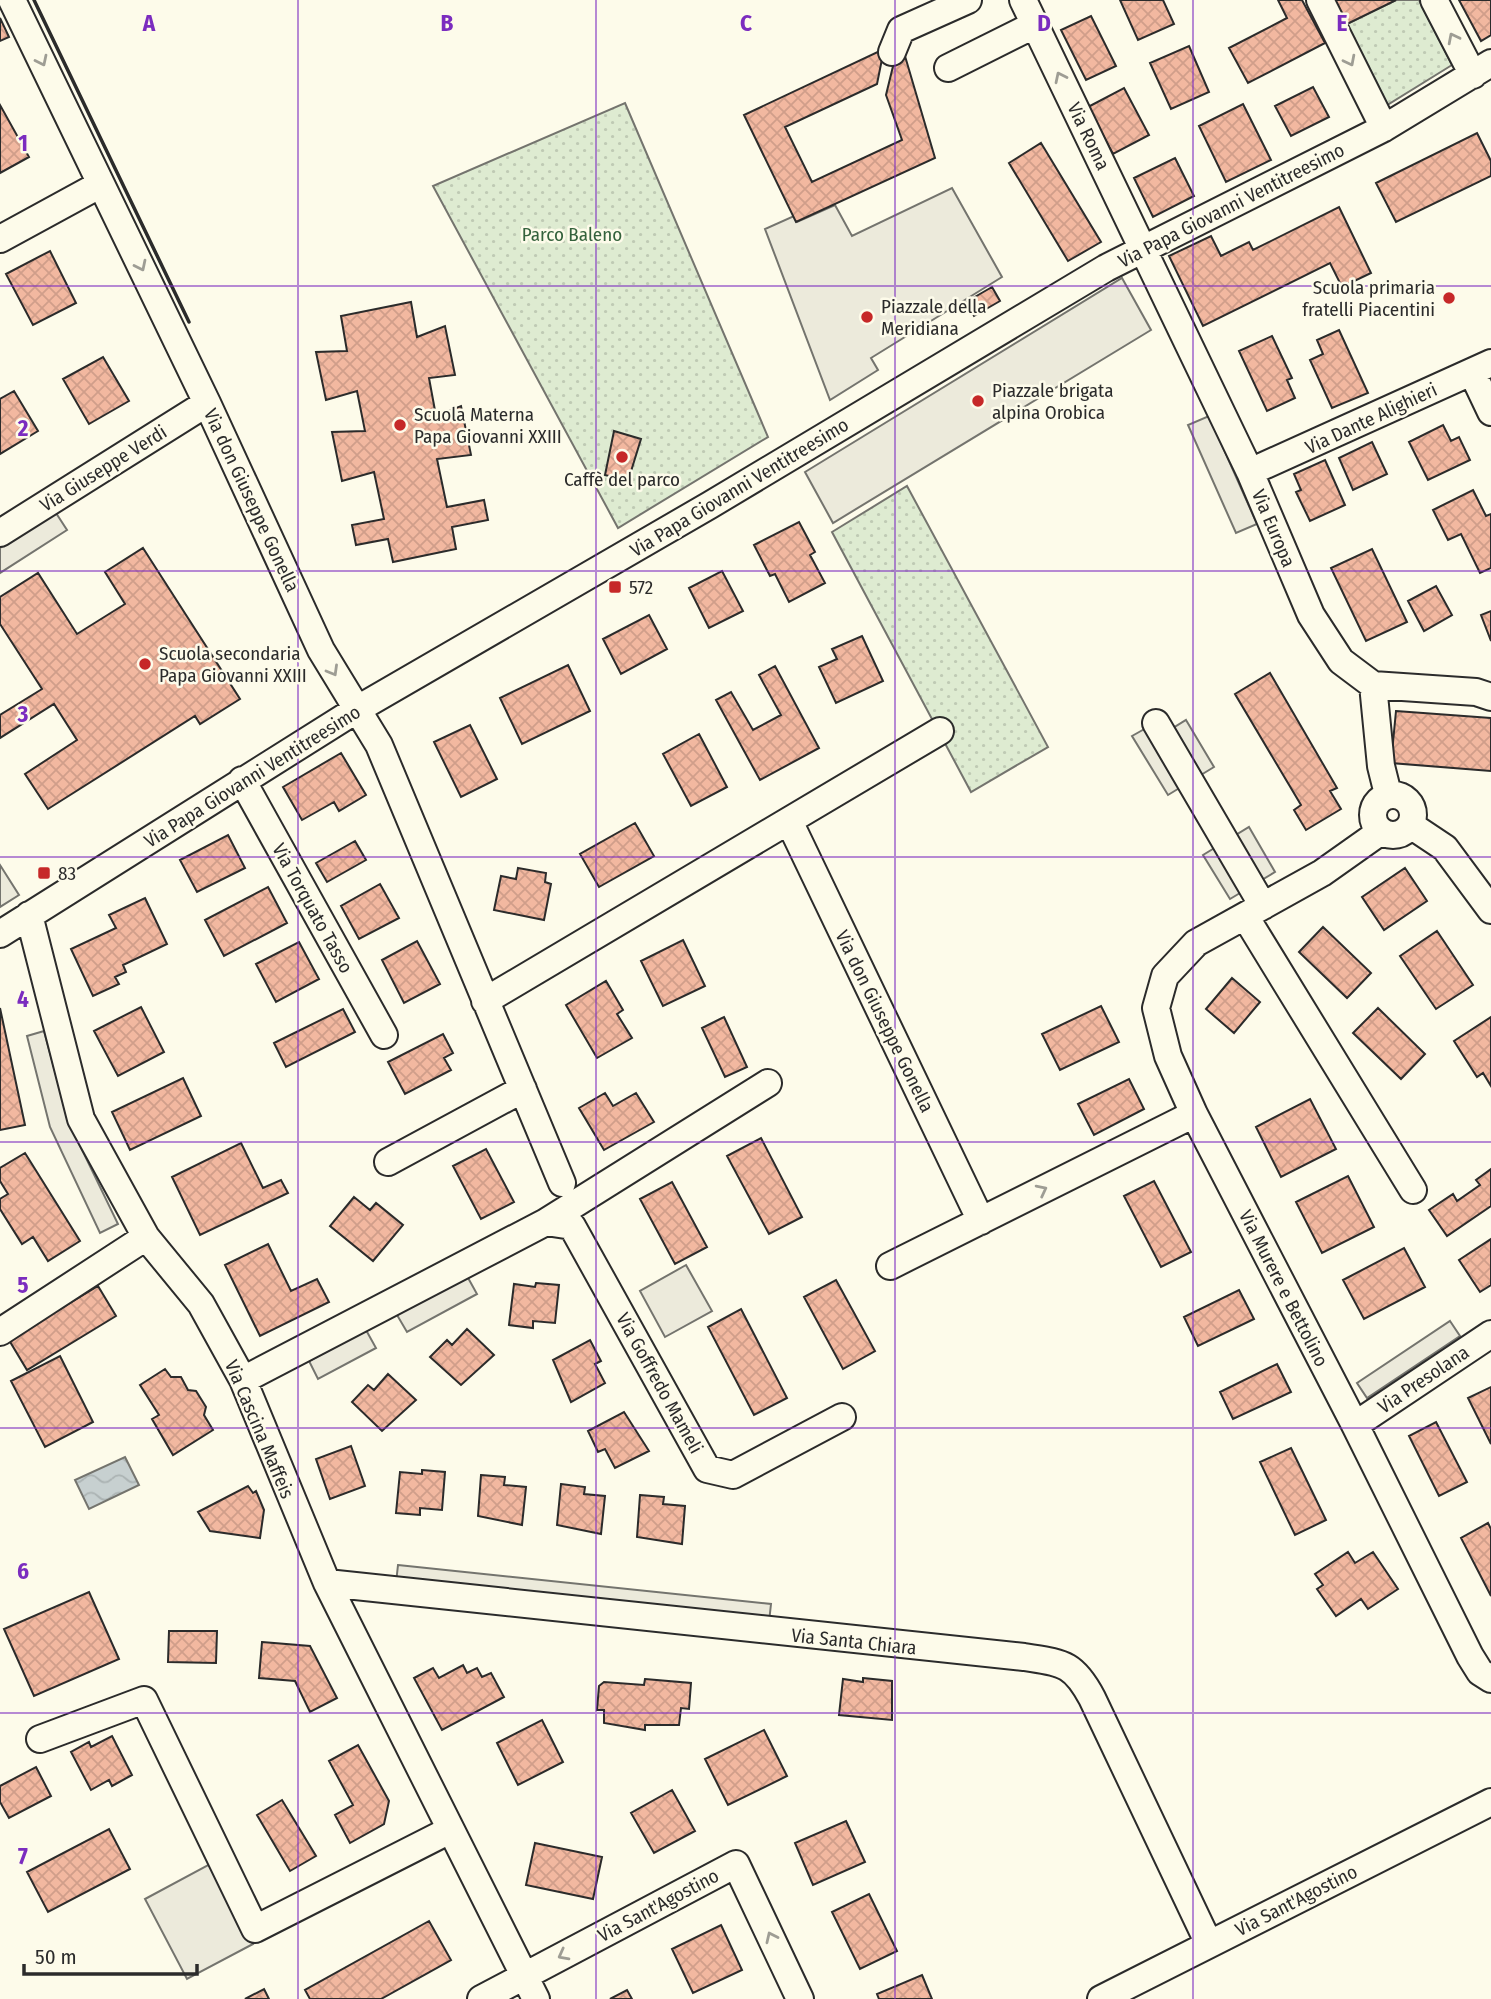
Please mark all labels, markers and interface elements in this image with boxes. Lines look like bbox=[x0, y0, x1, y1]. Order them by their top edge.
text: A bbox=[142, 9, 156, 37]
text: B bbox=[441, 9, 454, 37]
text: C bbox=[740, 9, 752, 37]
text: D bbox=[1037, 9, 1051, 37]
text: E bbox=[1337, 9, 1348, 37]
one-way arrow bbox=[1448, 32, 1462, 45]
one-way arrow bbox=[33, 54, 47, 66]
one-way arrow bbox=[1342, 54, 1356, 66]
one-way arrow bbox=[1054, 72, 1068, 84]
street label: Via Roma bbox=[1062, 99, 1115, 174]
text: 1 bbox=[18, 129, 28, 157]
street label: Via Papa Giovanni Ventitreesimo bbox=[1114, 138, 1348, 273]
park label: Parco Baleno bbox=[522, 223, 622, 246]
one-way arrow bbox=[133, 259, 147, 271]
place label: Scuola primaria fratelli Piacentini bbox=[1302, 276, 1435, 321]
marker: Scuola primaria fratelli Piacentini bbox=[1441, 290, 1457, 306]
place label: Piazzale della Meridiana bbox=[881, 295, 987, 340]
marker: Piazzale della Meridiana bbox=[859, 309, 875, 325]
street label: Via Dante Alighieri bbox=[1302, 378, 1441, 459]
place label: Piazzale brigata alpina Orobica bbox=[992, 379, 1114, 424]
marker: Piazzale brigata alpina Orobica bbox=[970, 393, 986, 409]
place label: Scuola Materna Papa Giovanni XXIII bbox=[414, 403, 562, 448]
street label: Via don Giuseppe Gonella bbox=[199, 405, 304, 596]
street label: Via Papa Giovanni Ventitreesimo bbox=[626, 413, 853, 562]
text: 2 bbox=[17, 414, 29, 442]
marker: Scuola Materna Papa Giovanni XXIII bbox=[392, 417, 408, 433]
street label: Via Giuseppe Verdi bbox=[36, 420, 171, 517]
marker: Caffè del parco bbox=[614, 449, 630, 465]
place label: Caffè del parco bbox=[564, 468, 680, 491]
street label: Via Europa bbox=[1247, 486, 1300, 570]
place label: 572 bbox=[629, 576, 653, 599]
marker: 572 bbox=[607, 579, 623, 595]
place label: Scuola secondaria Papa Giovanni XXIII bbox=[159, 642, 307, 687]
marker: Scuola secondaria Papa Giovanni XXIII bbox=[137, 656, 153, 672]
one-way arrow bbox=[325, 663, 338, 676]
text: 3 bbox=[17, 700, 29, 728]
street label: Via Papa Giovanni Ventitreesimo bbox=[140, 700, 365, 853]
street label: Via Torquato Tasso bbox=[267, 839, 358, 977]
place label: 83 bbox=[58, 862, 76, 885]
marker: 83 bbox=[36, 865, 52, 881]
street label: Via don Giuseppe Gonella bbox=[830, 926, 939, 1116]
text: 4 bbox=[17, 985, 29, 1013]
one-way arrow bbox=[1035, 1185, 1047, 1199]
street label: Via Murere e Bettolino bbox=[1234, 1206, 1333, 1370]
text: 5 bbox=[17, 1271, 29, 1299]
street label: Via Goffredo Mameli bbox=[611, 1309, 708, 1458]
street label: Via Presolana bbox=[1373, 1341, 1473, 1418]
street label: Via Cascina Maffeis bbox=[220, 1356, 299, 1502]
text: 6 bbox=[17, 1557, 29, 1585]
street label: Via Santa Chiara bbox=[790, 1623, 918, 1660]
text: 7 bbox=[18, 1842, 28, 1870]
street label: Via Sant'Agostino bbox=[1231, 1860, 1361, 1941]
street label: Via Sant'Agostino bbox=[594, 1864, 723, 1947]
scale bar bbox=[24, 1932, 198, 1976]
one-way arrow bbox=[765, 1932, 779, 1944]
text: 50 m bbox=[35, 1944, 77, 1970]
one-way arrow bbox=[557, 1947, 570, 1960]

